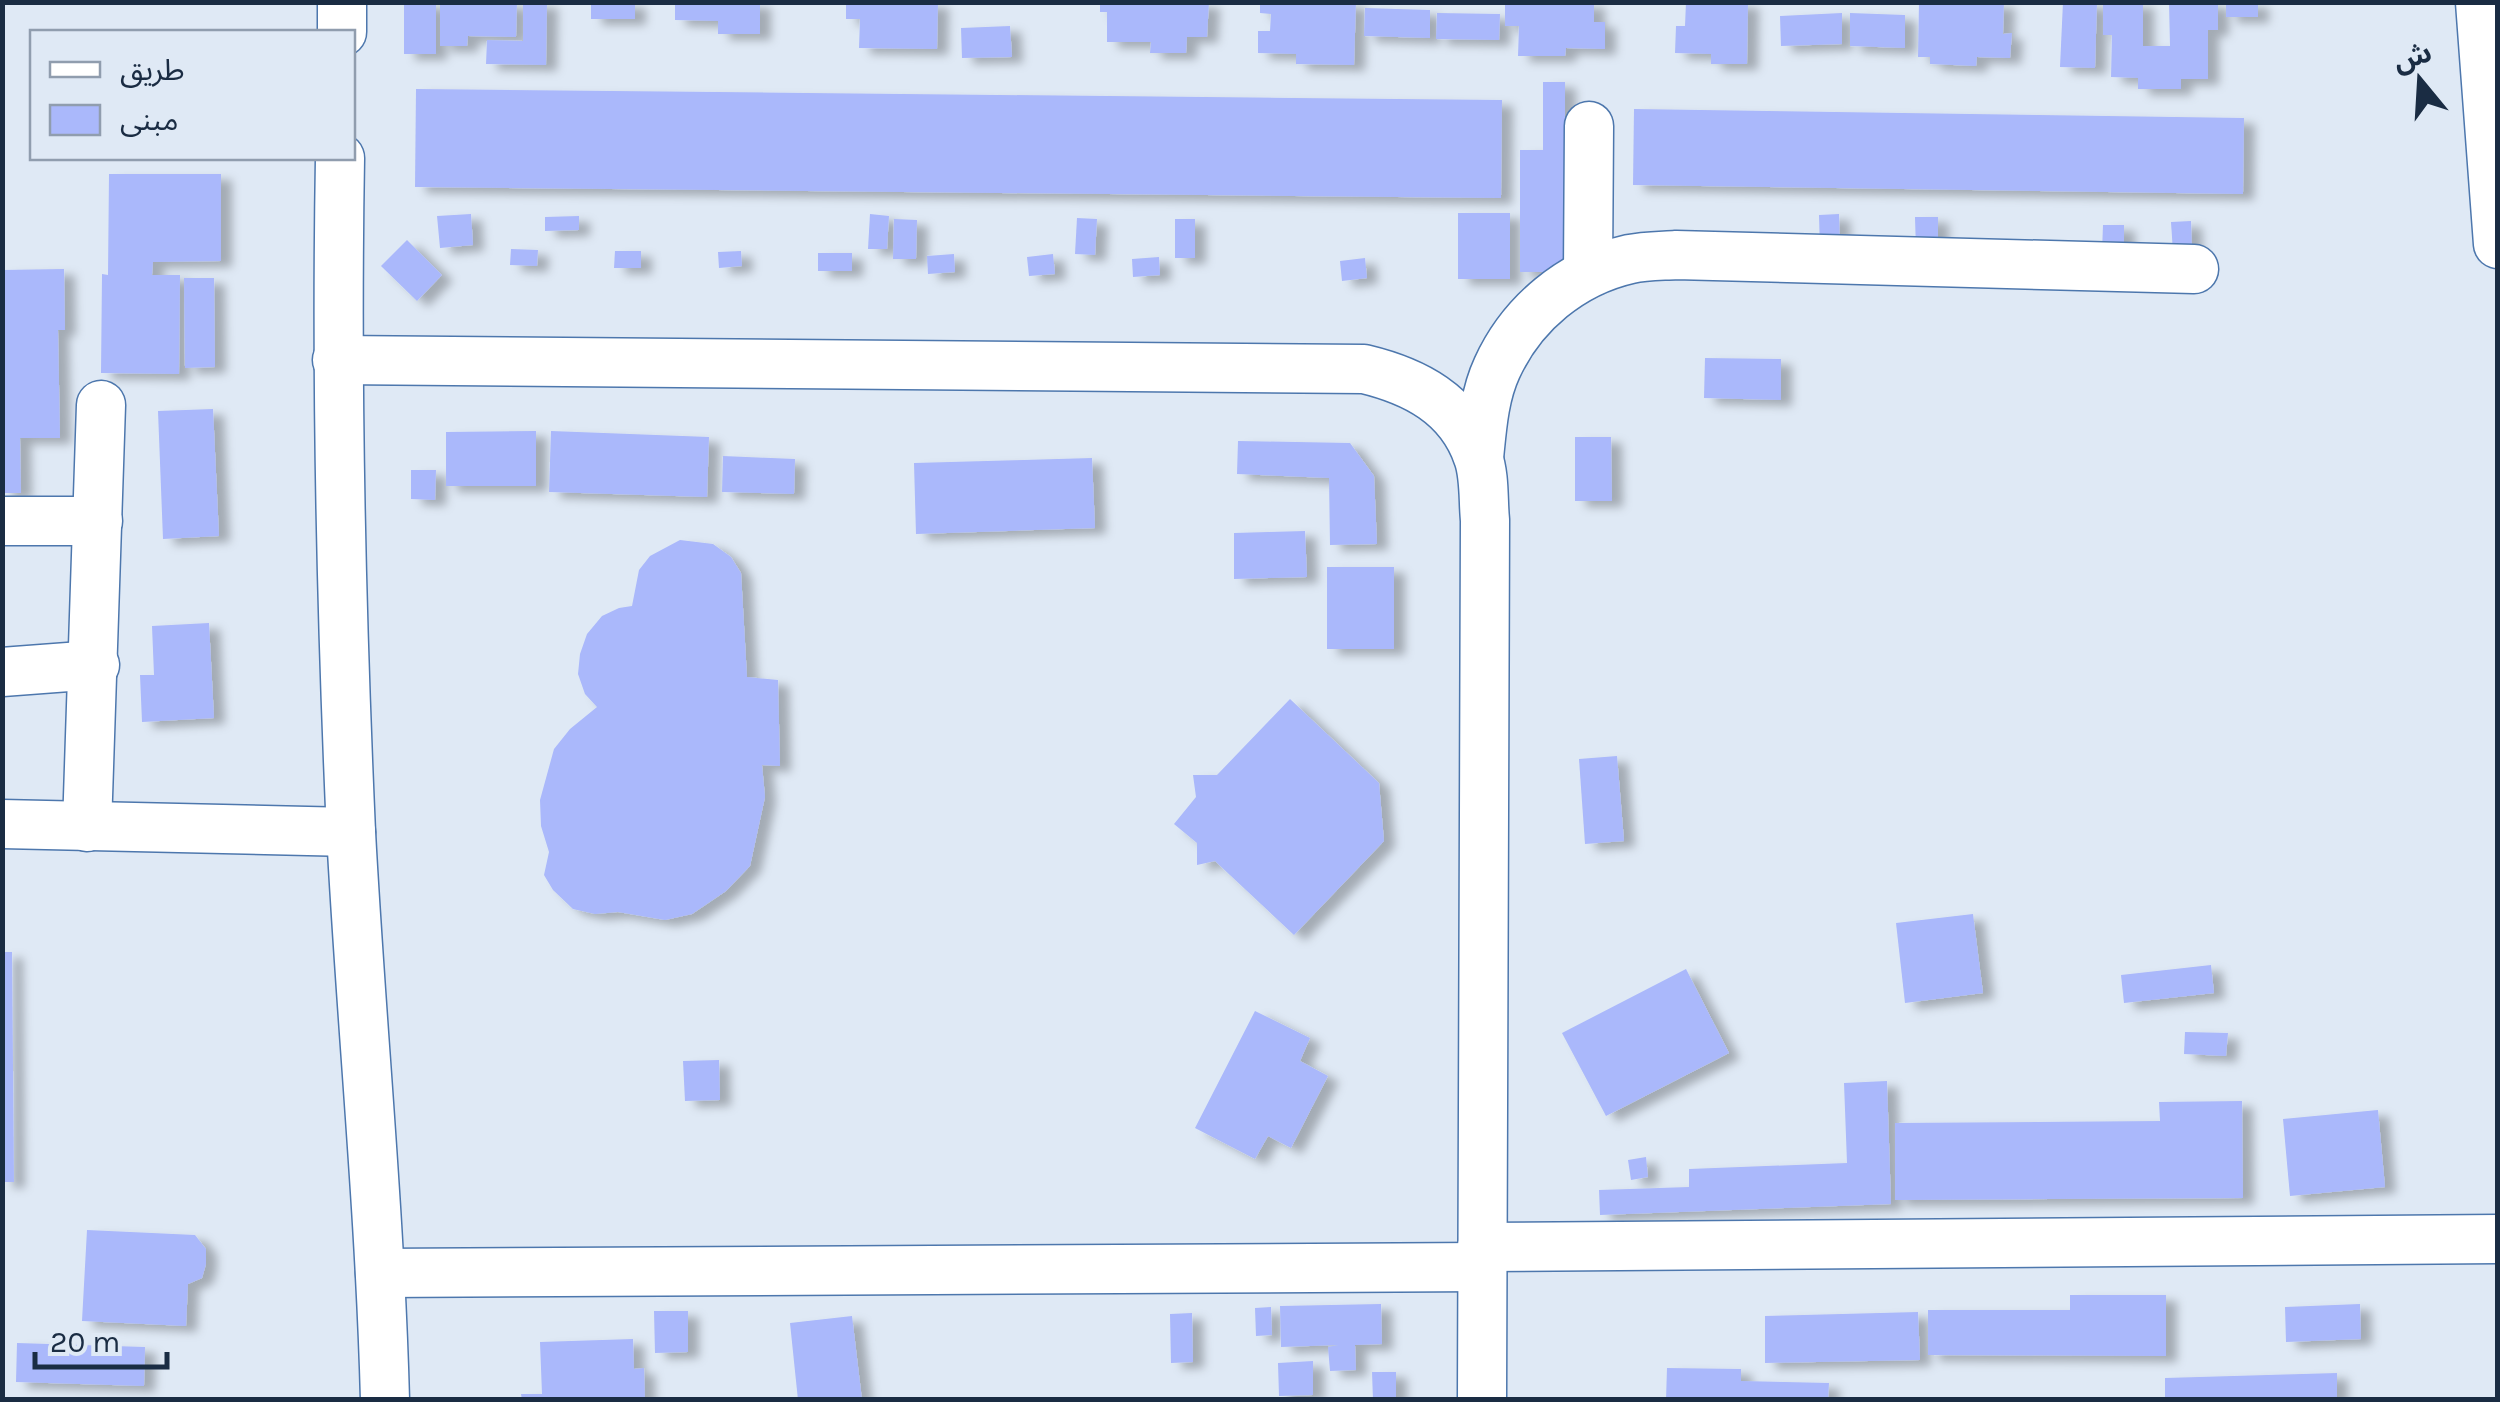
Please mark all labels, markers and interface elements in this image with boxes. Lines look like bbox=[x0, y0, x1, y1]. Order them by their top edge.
legend bbox=[30, 30, 355, 160]
north arrow bbox=[2370, 30, 2470, 130]
text: ش bbox=[2389, 35, 2436, 78]
text: طريق bbox=[120, 52, 185, 88]
text: مبنى bbox=[120, 102, 178, 138]
scale bar bbox=[35, 1307, 168, 1369]
text: 20 m bbox=[50, 1324, 120, 1360]

